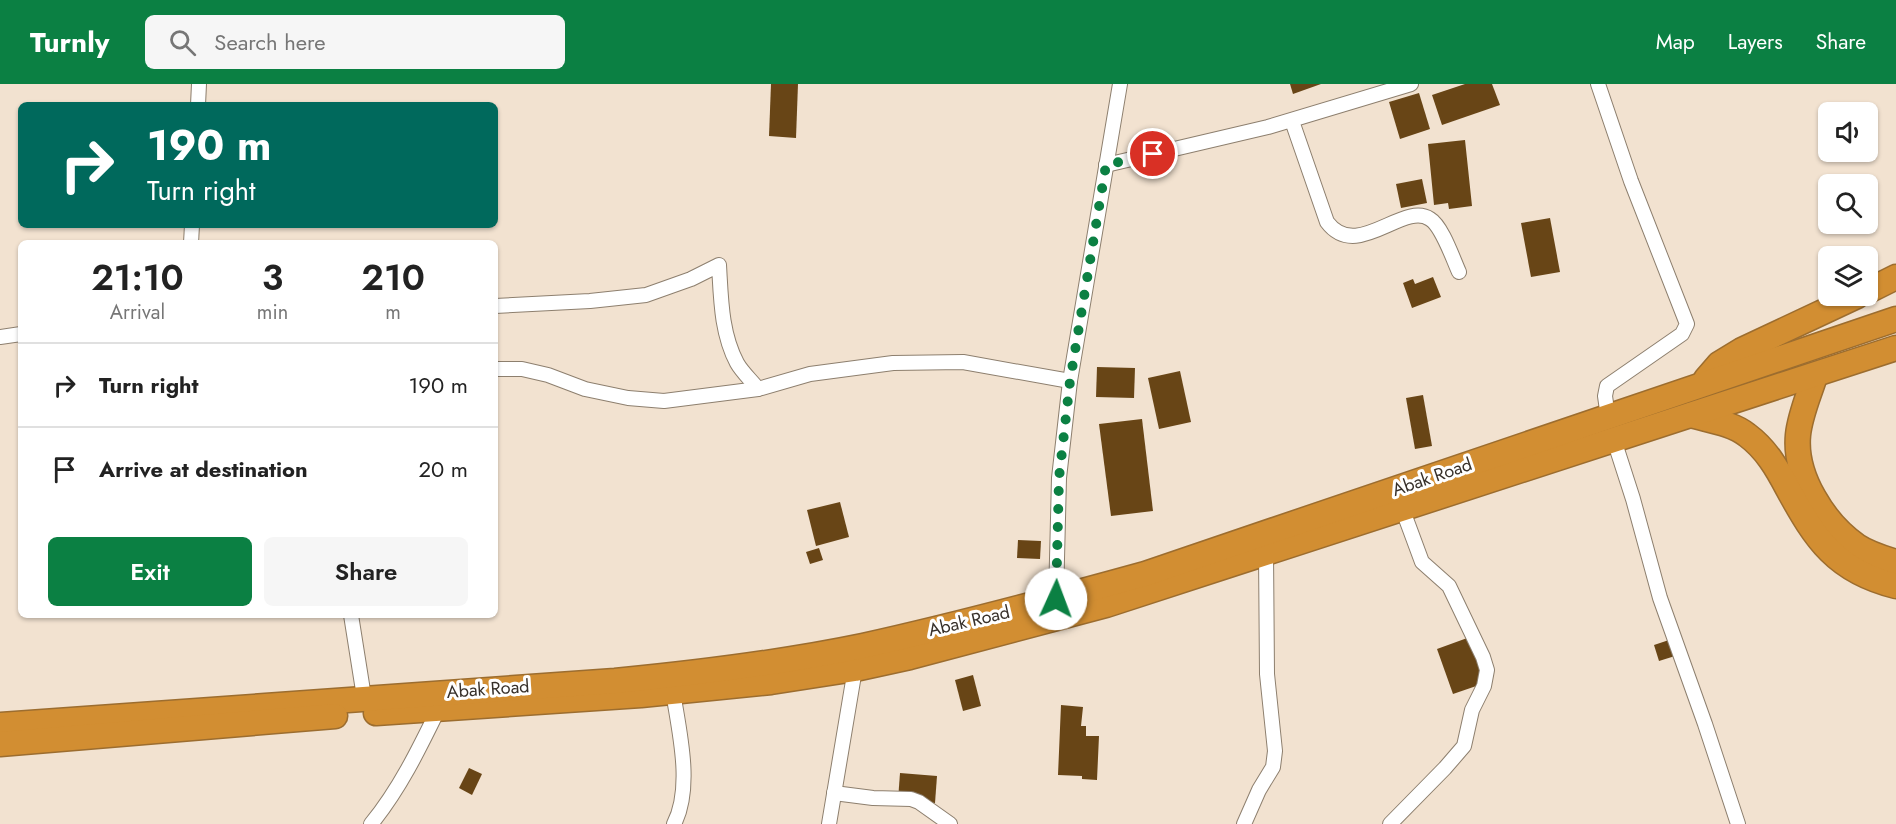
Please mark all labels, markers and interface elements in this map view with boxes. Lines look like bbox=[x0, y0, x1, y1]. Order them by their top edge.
search box bbox=[145, 15, 565, 69]
text: Turnly bbox=[30, 22, 109, 63]
icon: search bbox=[166, 26, 199, 59]
text: Search here bbox=[214, 26, 326, 58]
text: Map bbox=[1656, 27, 1695, 57]
text: Layers bbox=[1728, 27, 1783, 57]
text: Share bbox=[1816, 27, 1866, 57]
map controls bbox=[1818, 102, 1878, 306]
button: sound bbox=[1818, 102, 1878, 162]
text: 190 m bbox=[147, 115, 271, 176]
icon: right bbox=[48, 126, 126, 204]
pin bbox=[1127, 128, 1178, 179]
icon: arrive bbox=[1136, 137, 1169, 170]
text: Turn right bbox=[147, 171, 255, 210]
button: search bbox=[1818, 174, 1878, 234]
button: layers bbox=[1818, 246, 1878, 306]
text: 21:10 bbox=[91, 251, 184, 303]
text: 3 bbox=[262, 251, 283, 303]
text: 210 bbox=[361, 251, 425, 303]
text: Arrival bbox=[110, 298, 165, 327]
text: min bbox=[257, 298, 288, 327]
text: m bbox=[385, 298, 401, 327]
icon: right bbox=[48, 369, 81, 402]
text: Turn right bbox=[99, 369, 199, 401]
text: 190 m bbox=[408, 369, 468, 401]
street label: Abak Road bbox=[1389, 451, 1475, 503]
icon: arrive bbox=[48, 453, 81, 486]
text: Arrive at destination bbox=[99, 453, 308, 485]
text: 20 m bbox=[419, 453, 468, 485]
button: Exit bbox=[48, 537, 252, 606]
button: Share bbox=[264, 537, 468, 606]
position arrow bbox=[1024, 567, 1088, 631]
street label: Abak Road bbox=[926, 599, 1012, 643]
street label: Abak Road bbox=[446, 673, 530, 705]

